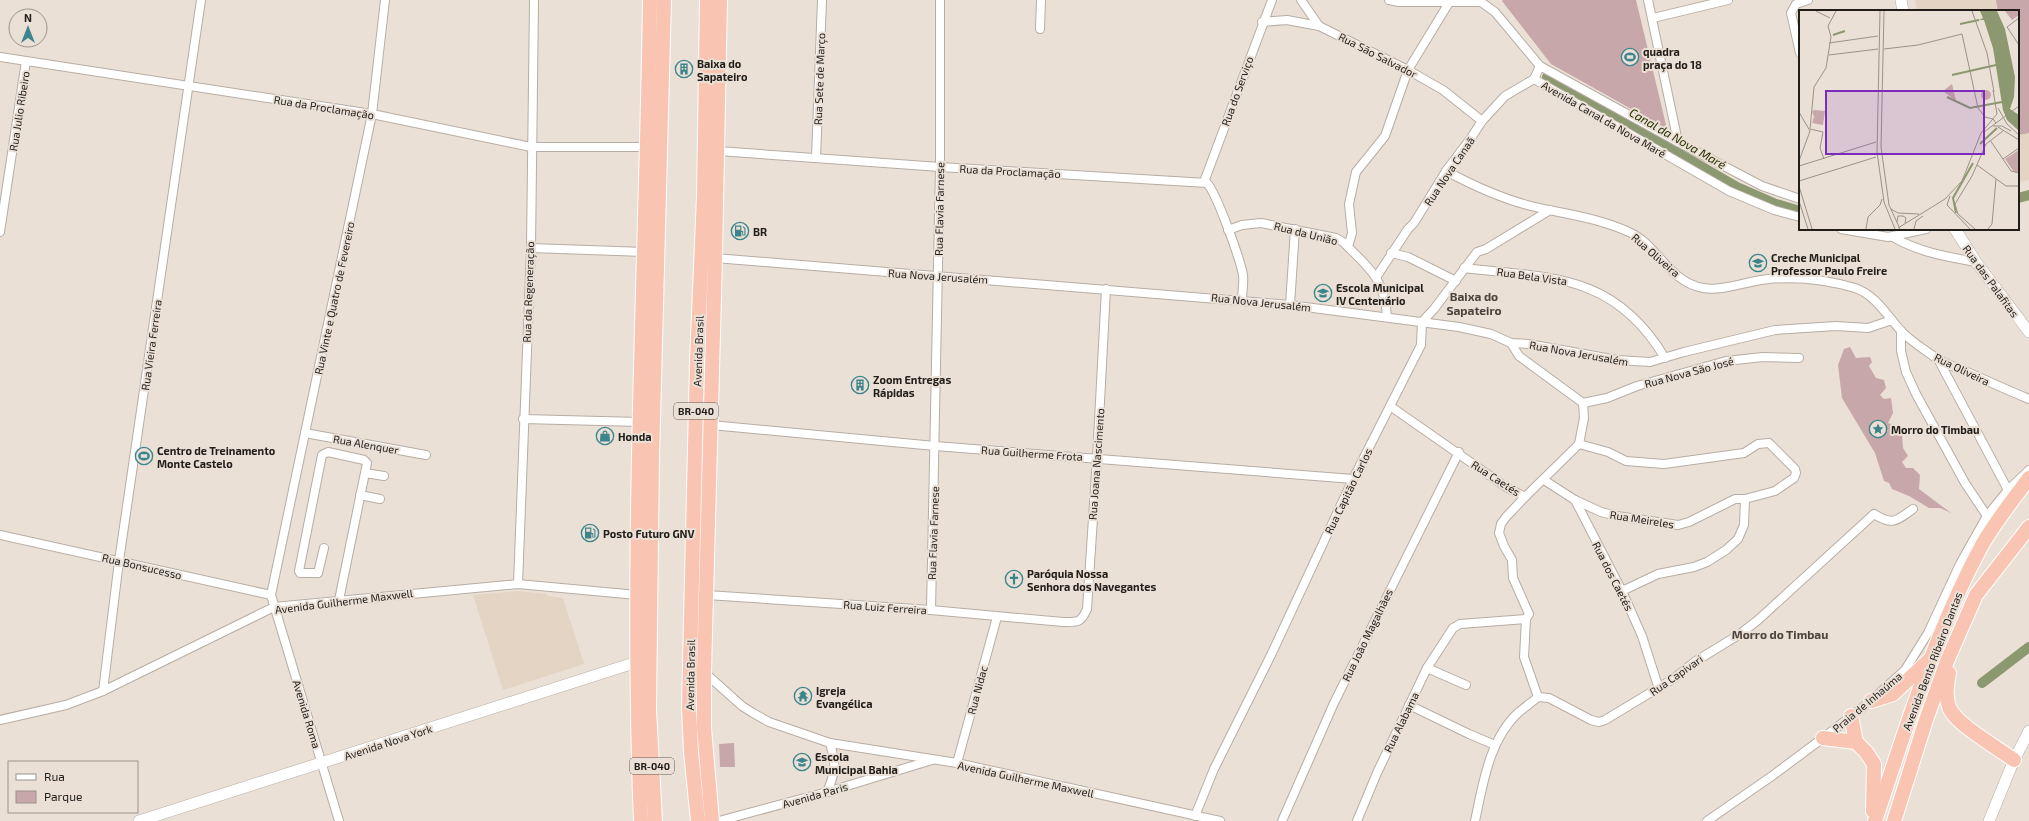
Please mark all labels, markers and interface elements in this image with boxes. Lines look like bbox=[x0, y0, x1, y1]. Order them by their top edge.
north arrow bbox=[8, 8, 48, 48]
inset map bbox=[1799, 10, 2019, 230]
text: N bbox=[24, 11, 32, 24]
street label: Rua São Salvador bbox=[1337, 30, 1420, 81]
street label: Rua Sete de Março bbox=[811, 33, 828, 125]
place label: quadra praça do 18 bbox=[1643, 45, 1702, 72]
sports icon: quadra praça do 18 bbox=[1620, 47, 1640, 67]
street label: Rua do Serviço bbox=[1218, 54, 1257, 128]
place label: Baixa do Sapateiro bbox=[697, 57, 748, 83]
building icon: Baixa do Sapateiro bbox=[674, 59, 694, 79]
street label: Rua Julio Ribeiro bbox=[6, 70, 32, 152]
street label: Avenida Canal da Nova Maré bbox=[1540, 78, 1668, 160]
street label: Rua da Proclamação bbox=[273, 93, 375, 122]
water label: Canal da Nova Maré bbox=[1627, 105, 1729, 172]
street label: Rua Nova Canaã bbox=[1421, 134, 1477, 208]
street label: Rua Flavia Farnese bbox=[932, 162, 946, 256]
street label: Rua da Proclamação bbox=[959, 162, 1061, 181]
street label: Rua da União bbox=[1273, 219, 1339, 247]
street label: Rua Vinte e Quatro de Fevereiro bbox=[311, 220, 358, 376]
fuel station icon: BR bbox=[730, 221, 750, 241]
place label: BR bbox=[753, 225, 767, 238]
street label: Rua Oliveira bbox=[1629, 230, 1683, 280]
street label: Rua da Regeneração bbox=[520, 241, 537, 343]
street label: Rua das Palafitas bbox=[1960, 242, 2022, 320]
place label: Creche Municipal Professor Paulo Freire bbox=[1771, 251, 1887, 277]
school or university icon: Creche Municipal Professor Paulo Freire bbox=[1748, 253, 1768, 273]
street label: Rua Bela Vista bbox=[1496, 265, 1568, 287]
street label: Rua Nova Jerusalém bbox=[888, 266, 988, 286]
place label: Escola Municipal IV Centenário bbox=[1336, 281, 1424, 307]
school or university icon: Escola Municipal IV Centenário bbox=[1313, 283, 1333, 303]
district label: Baixa do Sapateiro bbox=[1446, 289, 1502, 317]
street label: Rua Nova Jerusalém bbox=[1210, 290, 1312, 314]
street label: Rua Vieira Ferreira bbox=[138, 299, 164, 391]
street label: Avenida Brasil bbox=[690, 315, 706, 387]
street label: Rua Nova Jerusalém bbox=[1528, 338, 1630, 368]
street label: Rua Oliveira bbox=[1932, 350, 1992, 388]
street label: Rua Nova São José bbox=[1643, 354, 1735, 390]
place label: Zoom Entregas Rápidas bbox=[873, 373, 951, 399]
building icon: Zoom Entregas Rápidas bbox=[850, 375, 870, 395]
road number: BR-040 bbox=[674, 403, 718, 419]
street label: Rua Joana Nascimento bbox=[1086, 408, 1106, 520]
place icon: Morro do Timbau bbox=[1868, 419, 1888, 439]
place label: Morro do Timbau bbox=[1891, 423, 1980, 436]
shop icon: Honda bbox=[595, 426, 615, 446]
place label: Honda bbox=[618, 430, 652, 443]
street label: Rua Alenquer bbox=[332, 432, 400, 456]
street label: Rua Guilherme Frota bbox=[981, 443, 1083, 463]
place label: Centro de Treinamento Monte Castelo bbox=[157, 444, 276, 470]
sports icon: Centro de Treinamento Monte Castelo bbox=[134, 446, 154, 466]
street label: Rua Capitão Carlos bbox=[1322, 446, 1375, 536]
street label: Rua Caetés bbox=[1469, 457, 1523, 499]
street label: Rua Flavia Farnese bbox=[925, 486, 941, 580]
street label: Rua Meireles bbox=[1609, 508, 1675, 531]
fuel station icon: Posto Futuro GNV bbox=[580, 523, 600, 543]
place label: Posto Futuro GNV bbox=[603, 527, 695, 540]
street label: Rua dos Caetés bbox=[1590, 539, 1636, 613]
street label: Rua Bonsucesso bbox=[101, 550, 183, 582]
place label: Paróquia Nossa Senhora dos Navegantes bbox=[1027, 567, 1156, 593]
church icon: Paróquia Nossa Senhora dos Navegantes bbox=[1004, 569, 1024, 589]
street label: Avenida Guilherme Maxwell bbox=[274, 586, 415, 616]
street label: Rua João Magalhães bbox=[1339, 586, 1395, 683]
street label: Avenida Bento Ribeiro Dantas bbox=[1900, 590, 1965, 732]
street label: Rua Luiz Ferreira bbox=[843, 598, 927, 616]
district label: Morro do Timbau bbox=[1732, 627, 1828, 641]
street label: Avenida Brasil bbox=[683, 639, 697, 711]
street label: Rua Capivari bbox=[1647, 652, 1705, 698]
street label: Rua Nidac bbox=[964, 664, 990, 716]
street label: Praia de Inhaúma bbox=[1830, 669, 1904, 735]
street label: Avenida Roma bbox=[290, 678, 324, 750]
place label: Igreja Evangélica bbox=[816, 684, 872, 710]
temple icon: Igreja Evangélica bbox=[793, 686, 813, 706]
street label: Rua Alabama bbox=[1381, 690, 1421, 754]
street label: Avenida Nova York bbox=[342, 721, 434, 762]
place label: Escola Municipal Bahia bbox=[815, 750, 898, 776]
school or university icon: Escola Municipal Bahia bbox=[792, 752, 812, 772]
road number: BR-040 bbox=[630, 758, 674, 774]
street label: Avenida Guilherme Maxwell bbox=[957, 758, 1096, 800]
legend bbox=[8, 761, 138, 813]
text: Rua bbox=[44, 769, 65, 783]
street label: Avenida Paris bbox=[781, 779, 850, 811]
text: Parque bbox=[44, 789, 82, 803]

